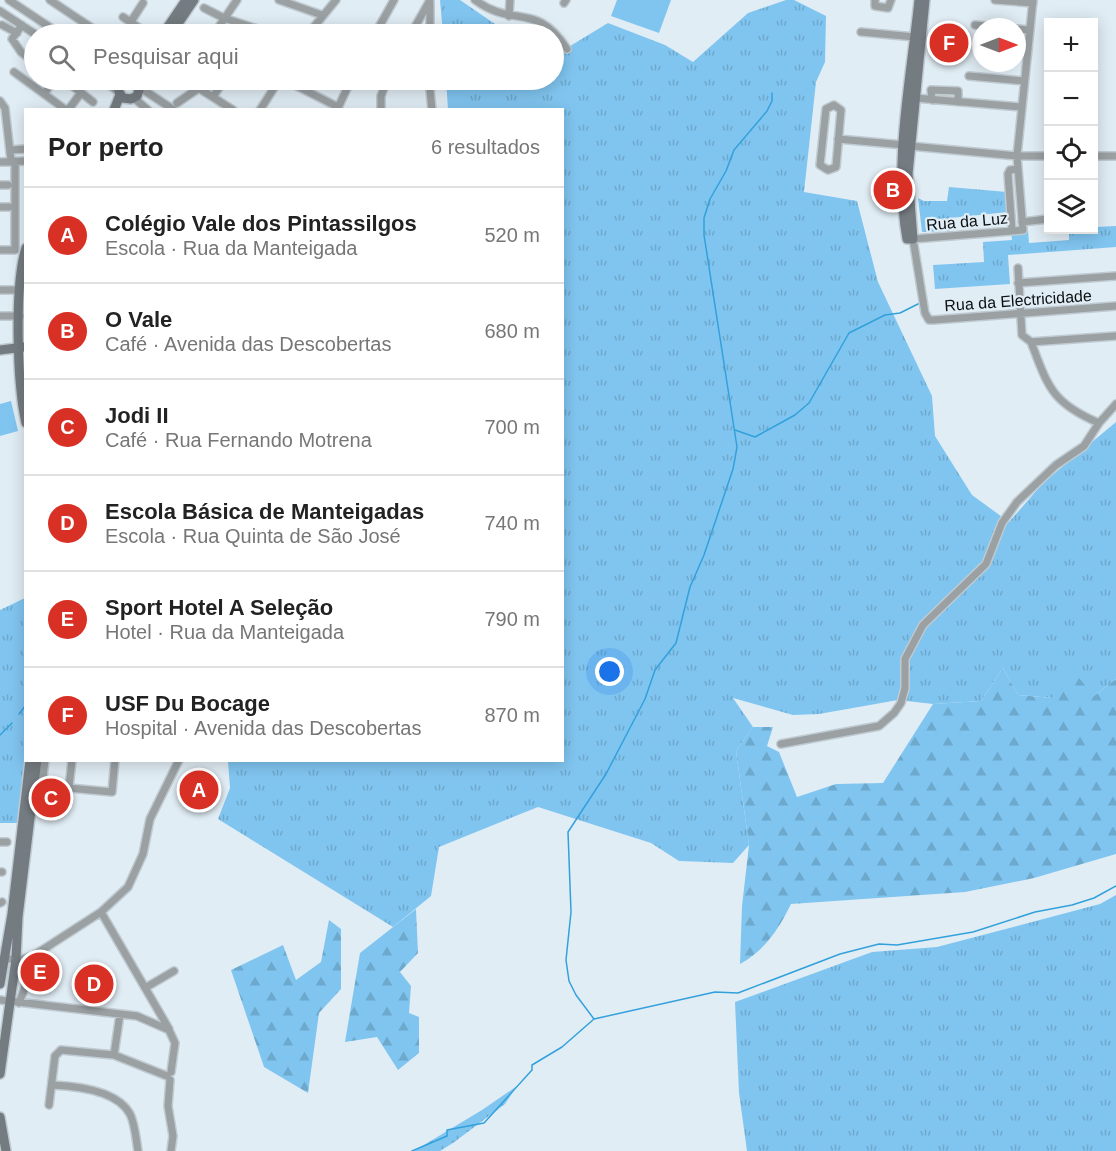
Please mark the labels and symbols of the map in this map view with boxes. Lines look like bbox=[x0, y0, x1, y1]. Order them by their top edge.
north arrow bbox=[972, 18, 1026, 72]
pin: F bbox=[930, 20, 968, 66]
pin: B bbox=[874, 168, 912, 213]
street label: Rua da Luz bbox=[926, 209, 1009, 234]
street label: Rua da Electricidade bbox=[944, 287, 1092, 314]
your location bbox=[595, 657, 624, 686]
pin: A bbox=[180, 768, 218, 812]
pin: C bbox=[32, 776, 70, 820]
pin: E bbox=[20, 950, 60, 994]
pin: D bbox=[74, 962, 113, 1006]

